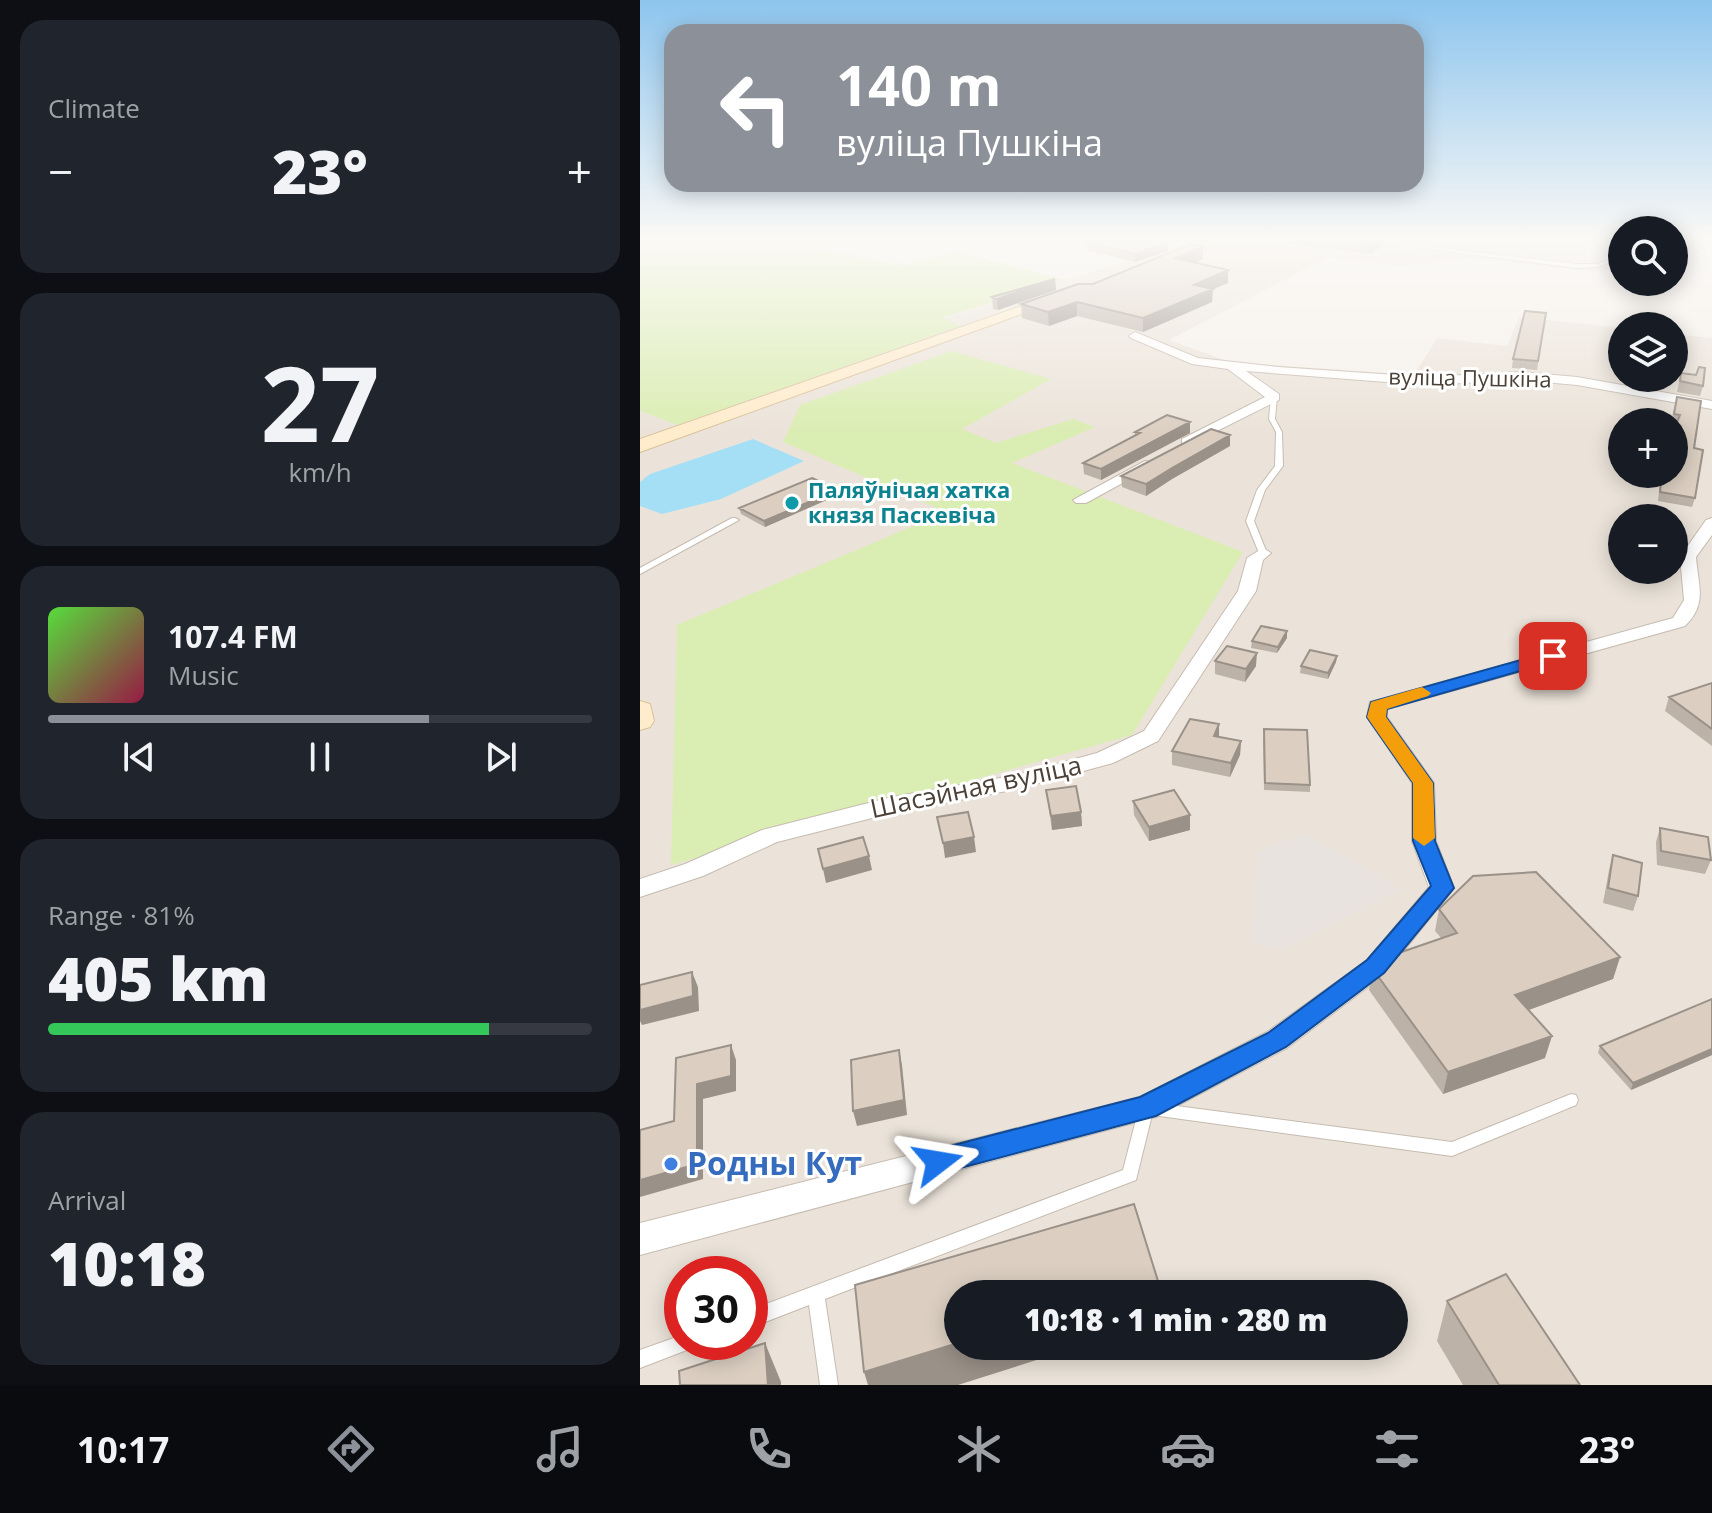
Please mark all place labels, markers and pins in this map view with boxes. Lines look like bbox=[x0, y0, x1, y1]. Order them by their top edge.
place label: Паляўнічая хатка князя Паскевіча bbox=[808, 474, 1010, 529]
marker: Паляўнічая хатка князя Паскевіча bbox=[783, 494, 801, 512]
pin bbox=[1519, 622, 1587, 690]
place label: Родны Кут bbox=[687, 1141, 862, 1184]
marker: Родны Кут bbox=[662, 1155, 680, 1173]

